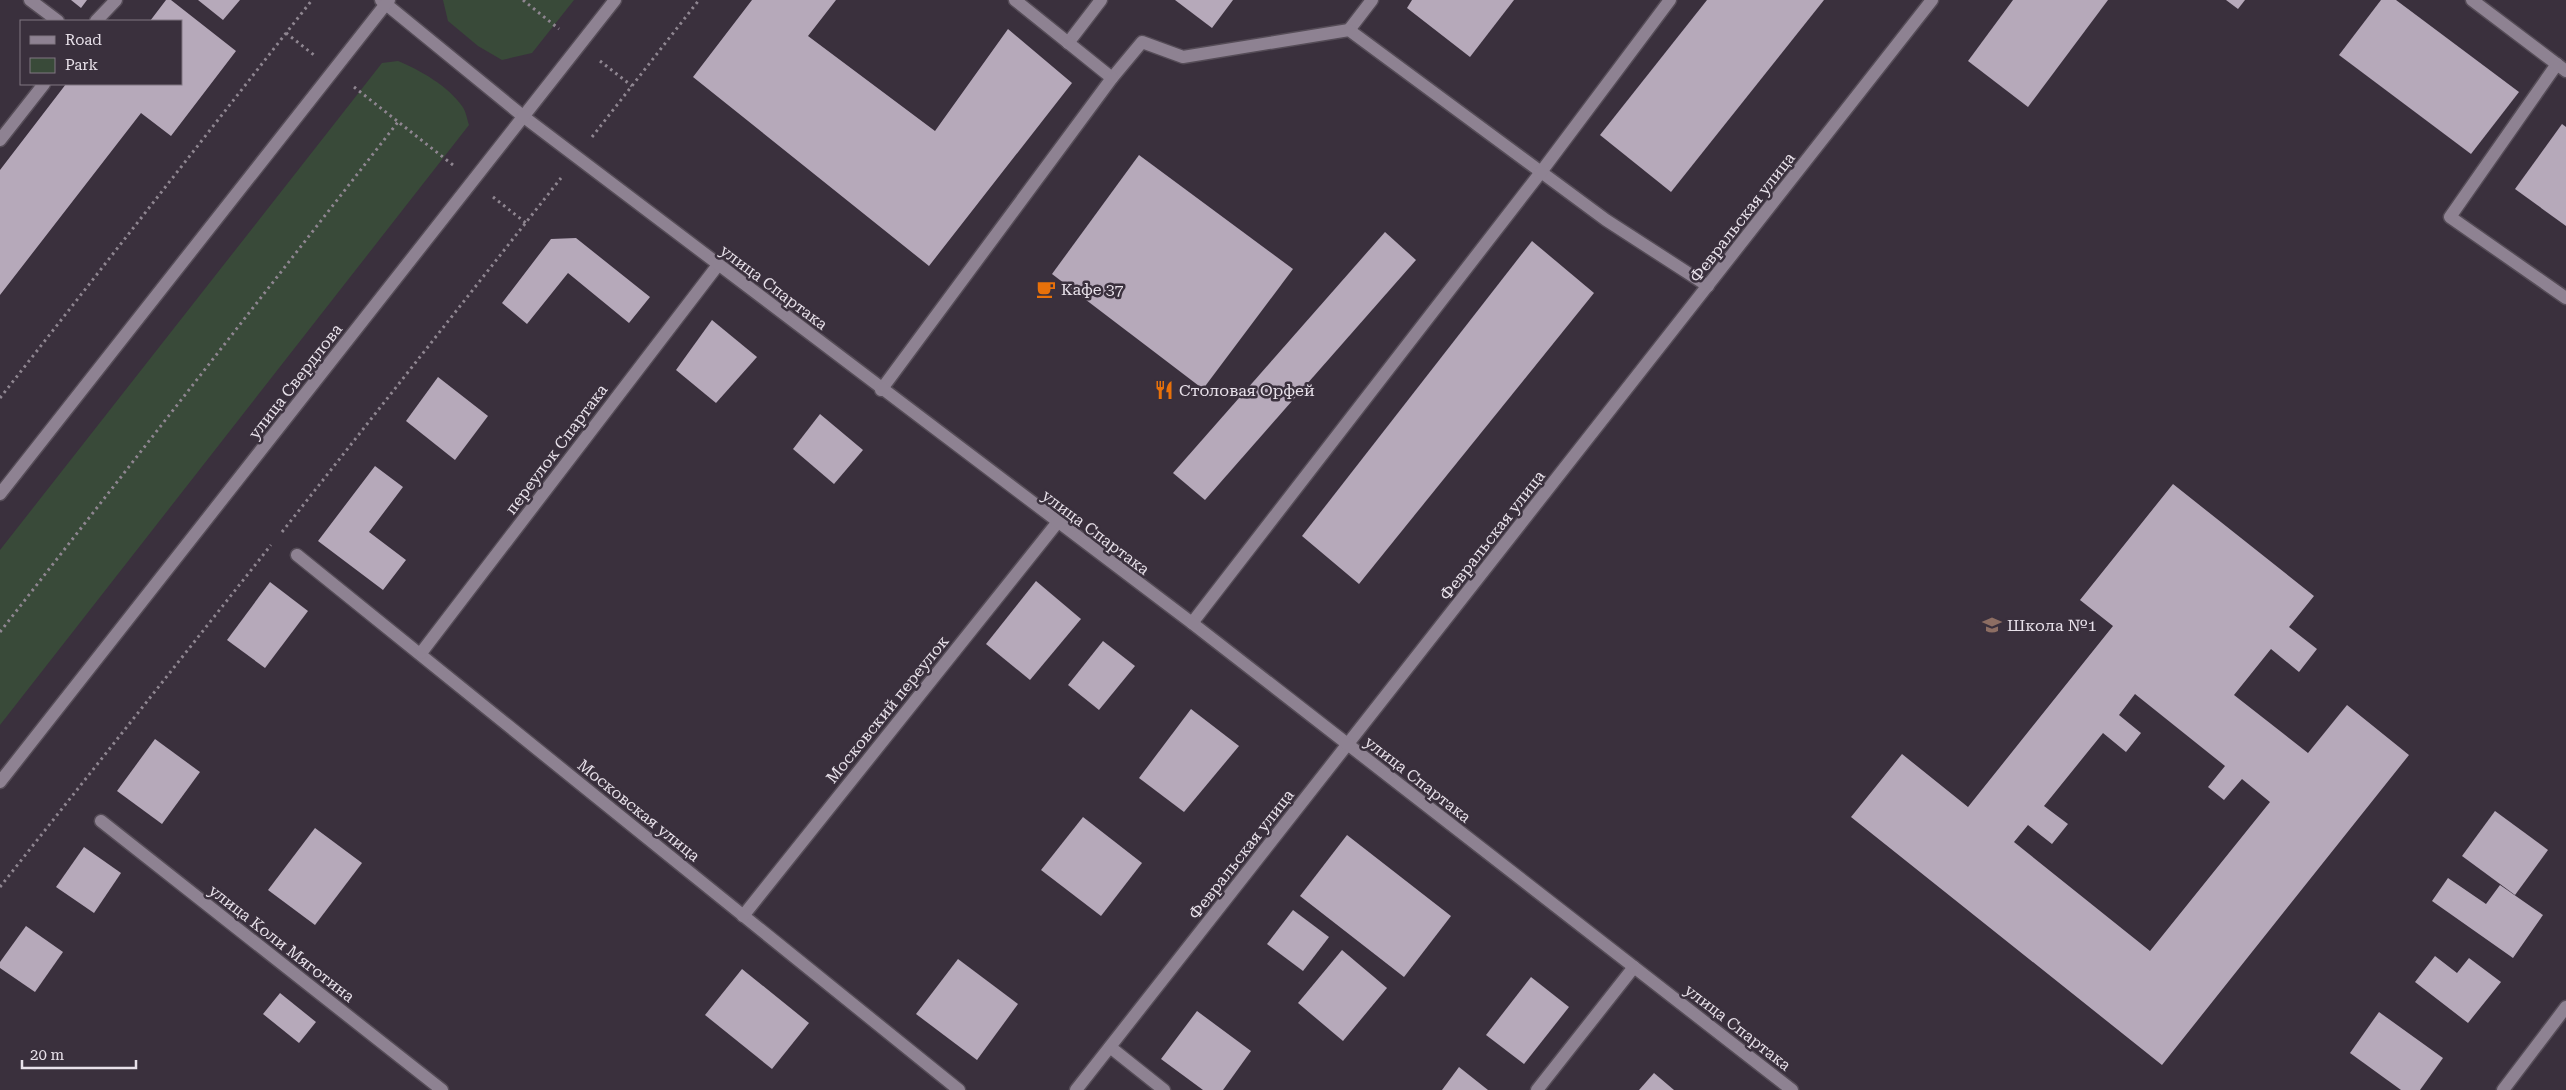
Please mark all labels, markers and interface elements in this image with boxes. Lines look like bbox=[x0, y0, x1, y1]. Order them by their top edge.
legend bbox=[20, 20, 182, 85]
text: Road bbox=[65, 31, 102, 49]
text: Park bbox=[65, 56, 99, 74]
street label: Февральская улица bbox=[1686, 148, 1799, 286]
street label: улица Спартака bbox=[716, 241, 831, 334]
cafe icon: Кафе 37 bbox=[1035, 278, 1057, 300]
place label: Кафе 37 bbox=[1061, 280, 1124, 299]
street label: улица Свердлова bbox=[245, 320, 346, 443]
restaurant icon: Столовая Орфей bbox=[1153, 379, 1175, 401]
street label: переулок Спартака bbox=[501, 380, 612, 518]
place label: Столовая Орфей bbox=[1179, 381, 1315, 400]
street label: Февральская улица bbox=[1436, 466, 1549, 604]
street label: улица Спартака bbox=[1038, 486, 1153, 579]
school or university icon: Школа №1 bbox=[1981, 614, 2003, 636]
place label: Школа №1 bbox=[2007, 616, 2097, 635]
street label: Московский переулок bbox=[822, 632, 953, 787]
street label: улица Спартака bbox=[1361, 732, 1475, 827]
street label: Московская улица bbox=[574, 755, 704, 866]
street label: Февральская улица bbox=[1185, 785, 1298, 923]
street label: улица Коли Мяготина bbox=[205, 881, 359, 1006]
street label: улица Спартака bbox=[1681, 980, 1795, 1075]
scale bar bbox=[22, 1038, 136, 1070]
text: 20 m bbox=[30, 1046, 65, 1064]

